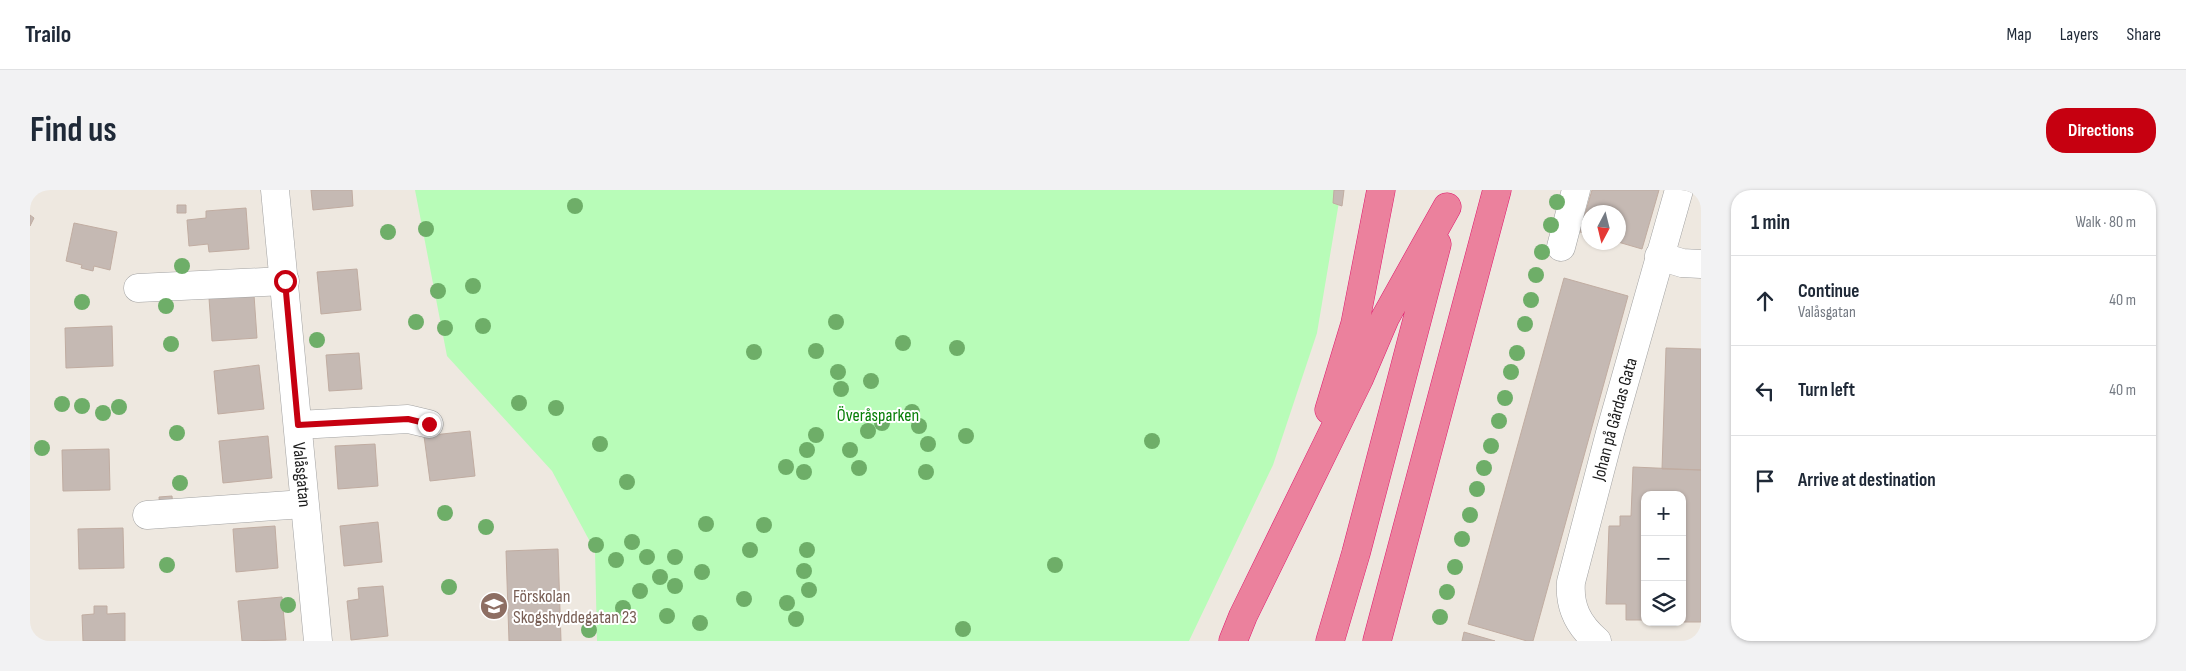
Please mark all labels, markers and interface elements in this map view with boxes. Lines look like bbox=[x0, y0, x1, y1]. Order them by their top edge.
text: Trailo bbox=[25, 20, 71, 49]
text: Map bbox=[2007, 24, 2032, 45]
text: Layers bbox=[2060, 24, 2099, 45]
text: Share bbox=[2127, 24, 2161, 45]
button: Directions bbox=[2046, 108, 2156, 153]
text: Find us bbox=[30, 109, 117, 152]
north arrow bbox=[1581, 205, 1626, 250]
text: 1 min bbox=[1751, 210, 1790, 235]
text: Walk · 80 m bbox=[2076, 213, 2136, 232]
route start bbox=[274, 270, 297, 293]
text: Continue bbox=[1798, 280, 1859, 303]
icon: ahead bbox=[1751, 287, 1779, 315]
text: 40 m bbox=[2109, 291, 2136, 310]
text: Valåsgatan bbox=[1798, 303, 1856, 322]
street label: Johan på Gårdas Gata bbox=[1588, 355, 1642, 484]
icon: left bbox=[1751, 377, 1779, 405]
text: Turn left bbox=[1798, 379, 1855, 402]
text: 40 m bbox=[2109, 381, 2136, 400]
park label: Överåsparken bbox=[837, 405, 919, 426]
route end bbox=[418, 413, 441, 436]
street label: Valåsgatan bbox=[288, 441, 315, 508]
icon: arrive bbox=[1751, 467, 1779, 495]
text: Arrive at destination bbox=[1798, 469, 1936, 492]
map controls bbox=[1641, 491, 1686, 626]
button: + bbox=[1641, 491, 1686, 536]
button: − bbox=[1641, 536, 1686, 581]
button: layers bbox=[1641, 581, 1686, 626]
place label: Förskolan Skogshyddegatan 23 bbox=[513, 586, 637, 628]
school or university icon: Förskolan Skogshyddegatan 23 bbox=[479, 591, 509, 621]

